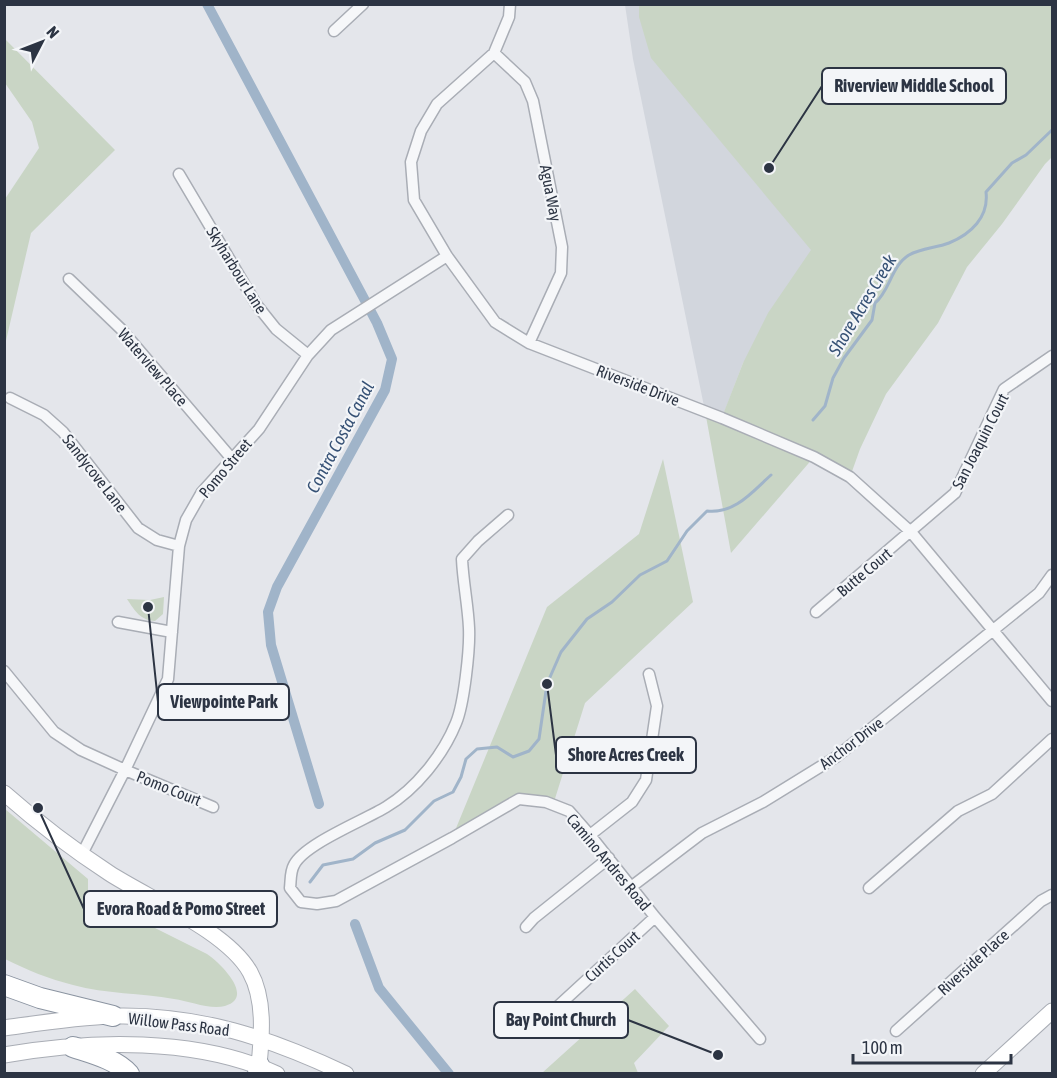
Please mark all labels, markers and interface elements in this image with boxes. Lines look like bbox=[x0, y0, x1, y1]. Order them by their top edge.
north arrow bbox=[12, 12, 72, 72]
text: N bbox=[43, 22, 63, 41]
callout: Riverview Middle School bbox=[822, 68, 1006, 104]
text: Riverview Middle School bbox=[834, 75, 994, 96]
street label: Agua Way bbox=[536, 163, 565, 223]
street label: Skyharbour Lane bbox=[202, 223, 271, 317]
water label: Shore Acres Creek bbox=[823, 250, 901, 360]
street label: Waterview Place bbox=[114, 325, 192, 409]
street label: Riverside Drive bbox=[594, 361, 682, 409]
water label: Contra Costa Canal bbox=[302, 378, 378, 496]
street label: San Joaquin Court bbox=[948, 390, 1013, 492]
street label: Sandycove Lane bbox=[58, 431, 131, 516]
street label: Pomo Street bbox=[195, 435, 255, 501]
street label: Butte Court bbox=[833, 544, 895, 600]
callout: Viewpointe Park bbox=[158, 684, 289, 720]
text: Viewpointe Park bbox=[169, 691, 279, 712]
street label: Anchor Drive bbox=[816, 713, 886, 773]
callout: Shore Acres Creek bbox=[556, 737, 696, 773]
text: Shore Acres Creek bbox=[568, 744, 685, 765]
street label: Pomo Court bbox=[134, 767, 204, 809]
street label: Camino Andres Road bbox=[563, 810, 655, 914]
callout: Evora Road & Pomo Street bbox=[84, 891, 277, 927]
text: Evora Road & Pomo Street bbox=[97, 898, 266, 919]
street label: Riverside Place bbox=[934, 925, 1012, 999]
street label: Curtis Court bbox=[581, 927, 643, 985]
callout: Bay Point Church bbox=[494, 1002, 628, 1038]
street label: Willow Pass Road bbox=[127, 1009, 231, 1039]
text: Bay Point Church bbox=[506, 1009, 617, 1030]
scale bar bbox=[853, 1027, 1010, 1065]
text: 100 m bbox=[862, 1037, 903, 1058]

